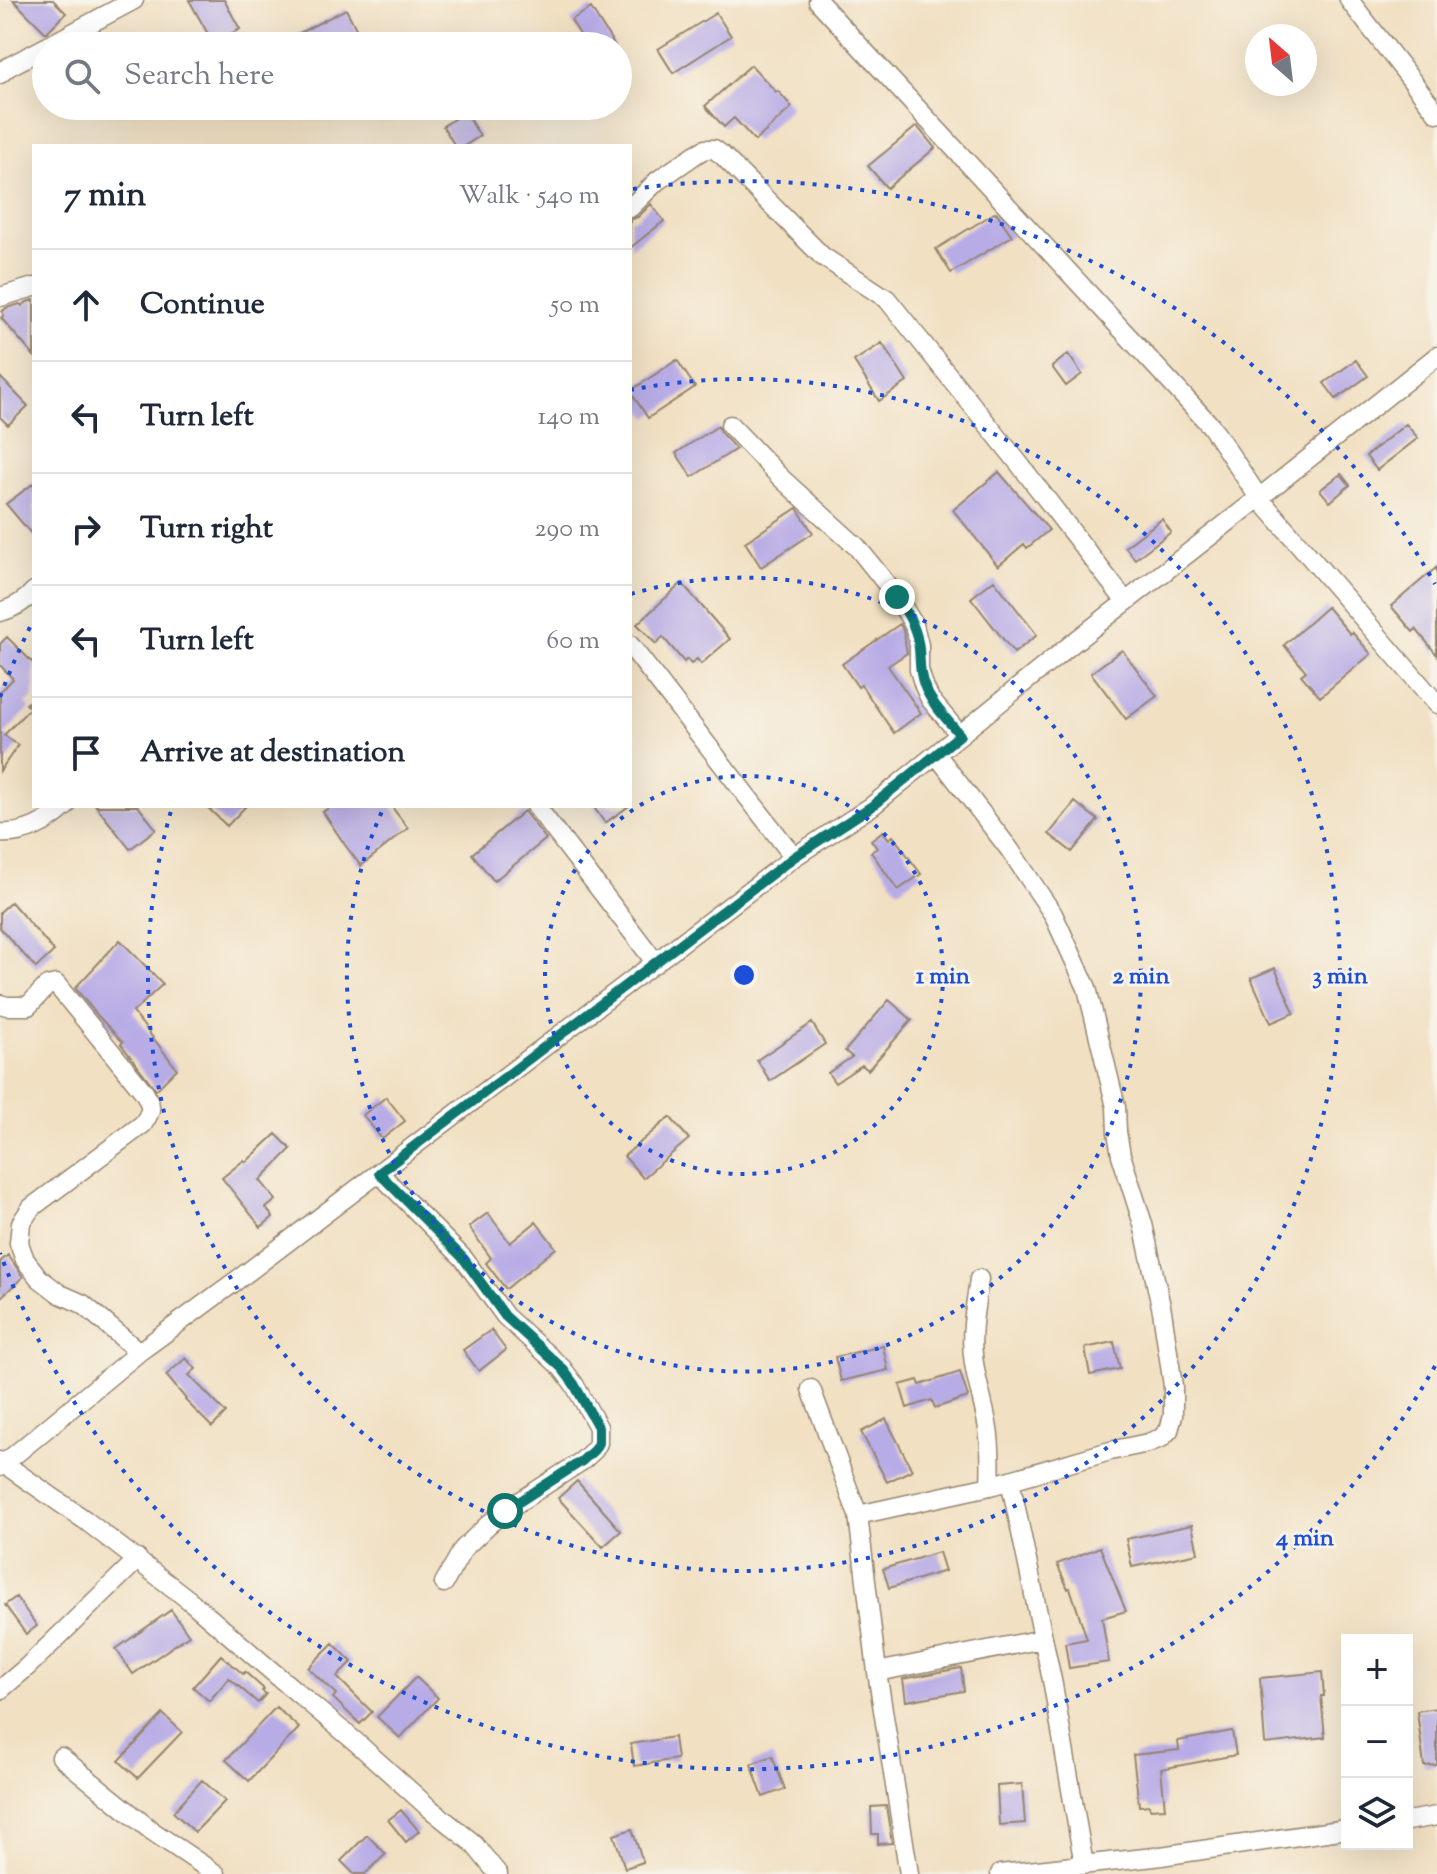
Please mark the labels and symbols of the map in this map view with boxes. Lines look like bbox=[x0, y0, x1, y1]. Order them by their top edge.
north arrow bbox=[1245, 24, 1317, 96]
route end bbox=[879, 579, 915, 615]
text: 1 min bbox=[916, 960, 971, 994]
text: 2 min bbox=[1112, 960, 1170, 994]
text: 3 min bbox=[1312, 960, 1369, 994]
centre of rings bbox=[730, 961, 758, 989]
route start bbox=[487, 1493, 523, 1529]
text: 4 min bbox=[1275, 1522, 1335, 1556]

